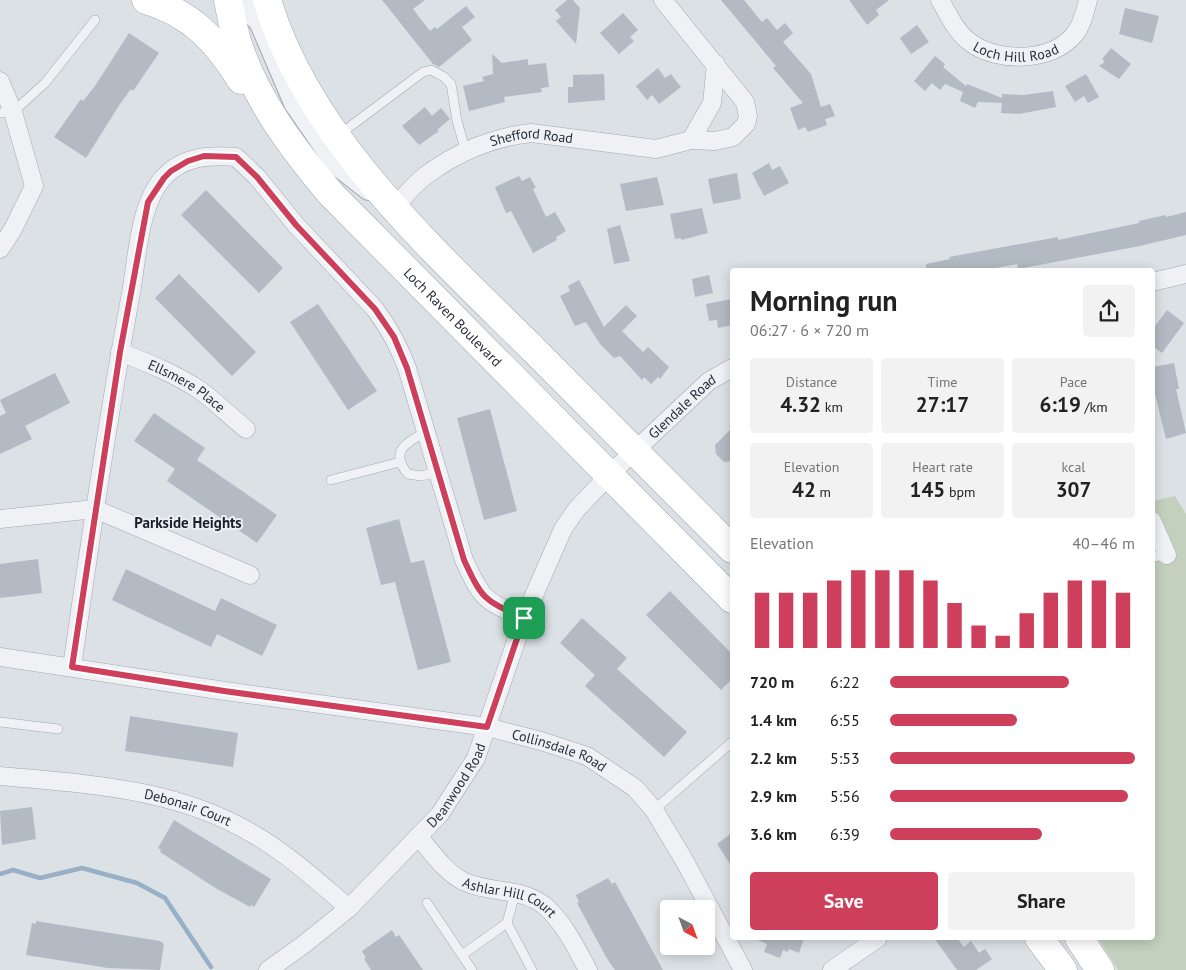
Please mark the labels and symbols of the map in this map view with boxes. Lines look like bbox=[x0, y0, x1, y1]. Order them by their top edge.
street label: Loch Hill Road bbox=[970, 38, 1062, 66]
street label: Shefford Road bbox=[487, 124, 574, 150]
street label: Loch Raven Boulevard bbox=[400, 264, 506, 370]
street label: Ellsmere Place bbox=[145, 355, 229, 416]
street label: Glendale Road bbox=[644, 370, 719, 443]
district label: Parkside Heights bbox=[134, 513, 242, 532]
pin bbox=[503, 597, 545, 639]
street label: Collinsdale Road bbox=[510, 725, 610, 776]
street label: Deanwood Road bbox=[423, 741, 489, 831]
street label: Debonair Court bbox=[143, 785, 235, 830]
street label: Ashlar Hill Court bbox=[460, 873, 561, 921]
north arrow bbox=[660, 900, 715, 955]

